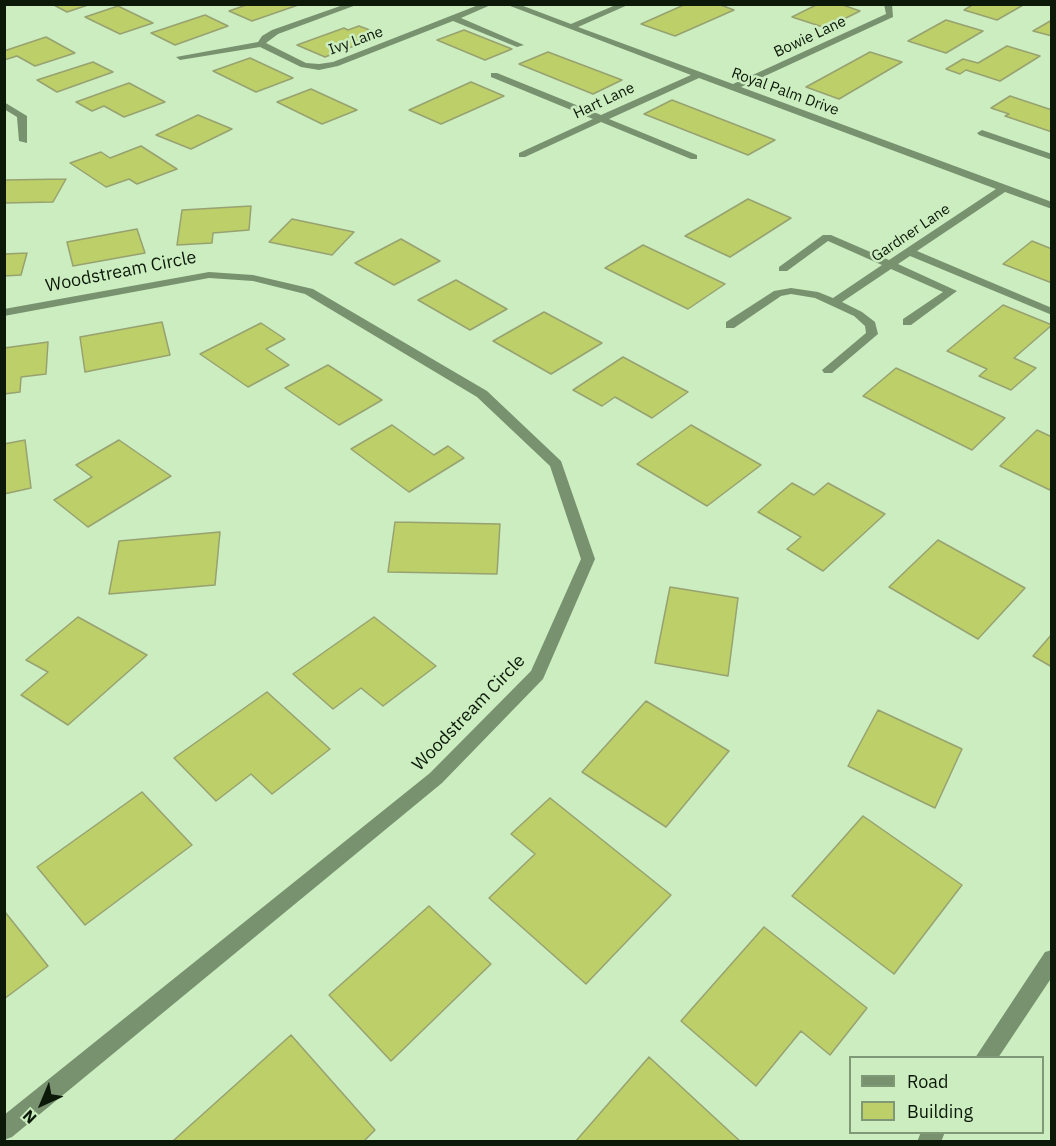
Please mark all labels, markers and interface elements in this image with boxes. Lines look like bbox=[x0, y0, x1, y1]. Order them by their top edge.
street label: Bowie Lane bbox=[771, 12, 849, 62]
street label: Ivy Lane bbox=[326, 23, 386, 59]
street label: Royal Palm Drive bbox=[729, 64, 841, 120]
street label: Hart Lane bbox=[571, 79, 637, 123]
street label: Gardner Lane bbox=[868, 200, 954, 266]
street label: Woodstream Circle bbox=[44, 247, 198, 297]
street label: Woodstream Circle bbox=[408, 650, 530, 776]
legend bbox=[849, 1056, 1044, 1134]
text: Road bbox=[907, 1070, 948, 1093]
north arrow bbox=[12, 1074, 72, 1134]
text: Building bbox=[907, 1100, 973, 1123]
text: N bbox=[18, 1106, 41, 1128]

